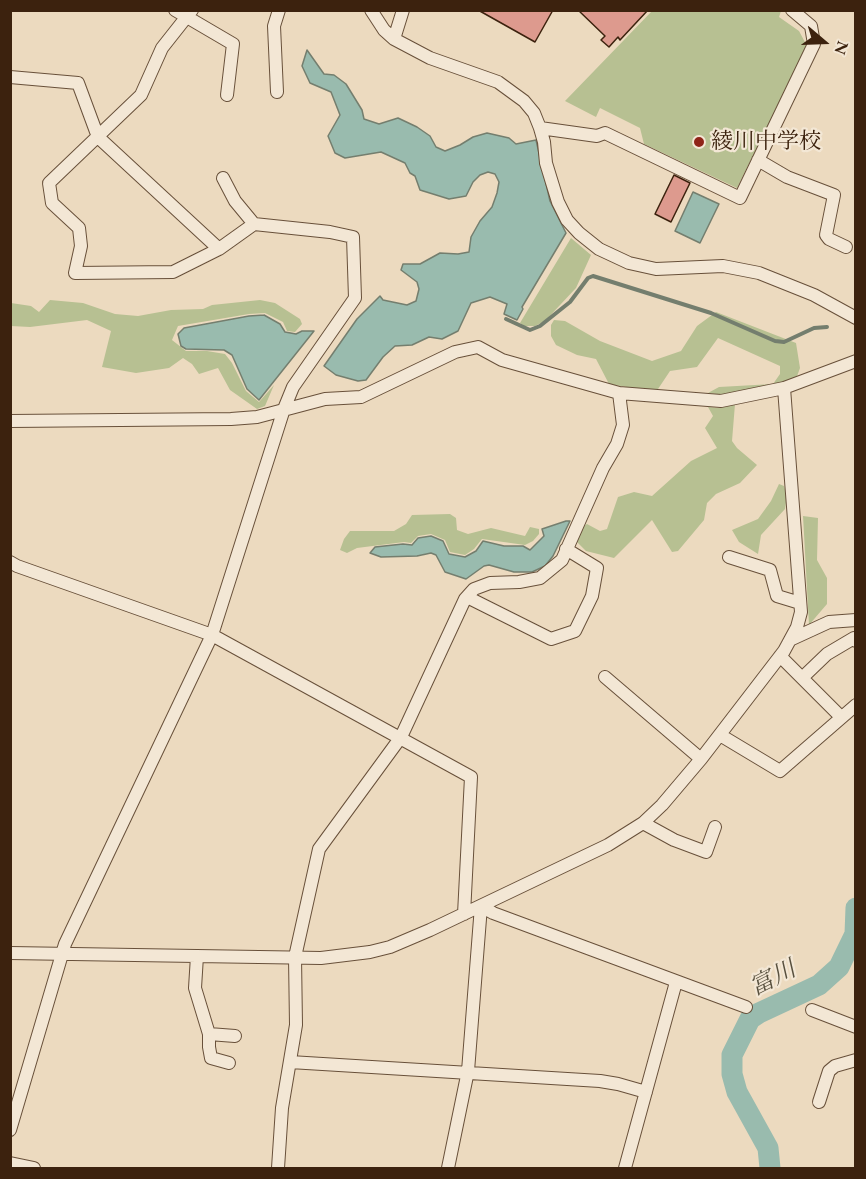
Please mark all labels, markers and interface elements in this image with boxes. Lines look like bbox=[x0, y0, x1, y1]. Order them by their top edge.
north arrow bbox=[794, 12, 854, 72]
text: N bbox=[829, 38, 854, 58]
place label: 綾川中学校 bbox=[711, 129, 821, 155]
marker: 綾川中学校 bbox=[692, 135, 706, 149]
water label: 富川 bbox=[745, 955, 801, 1003]

